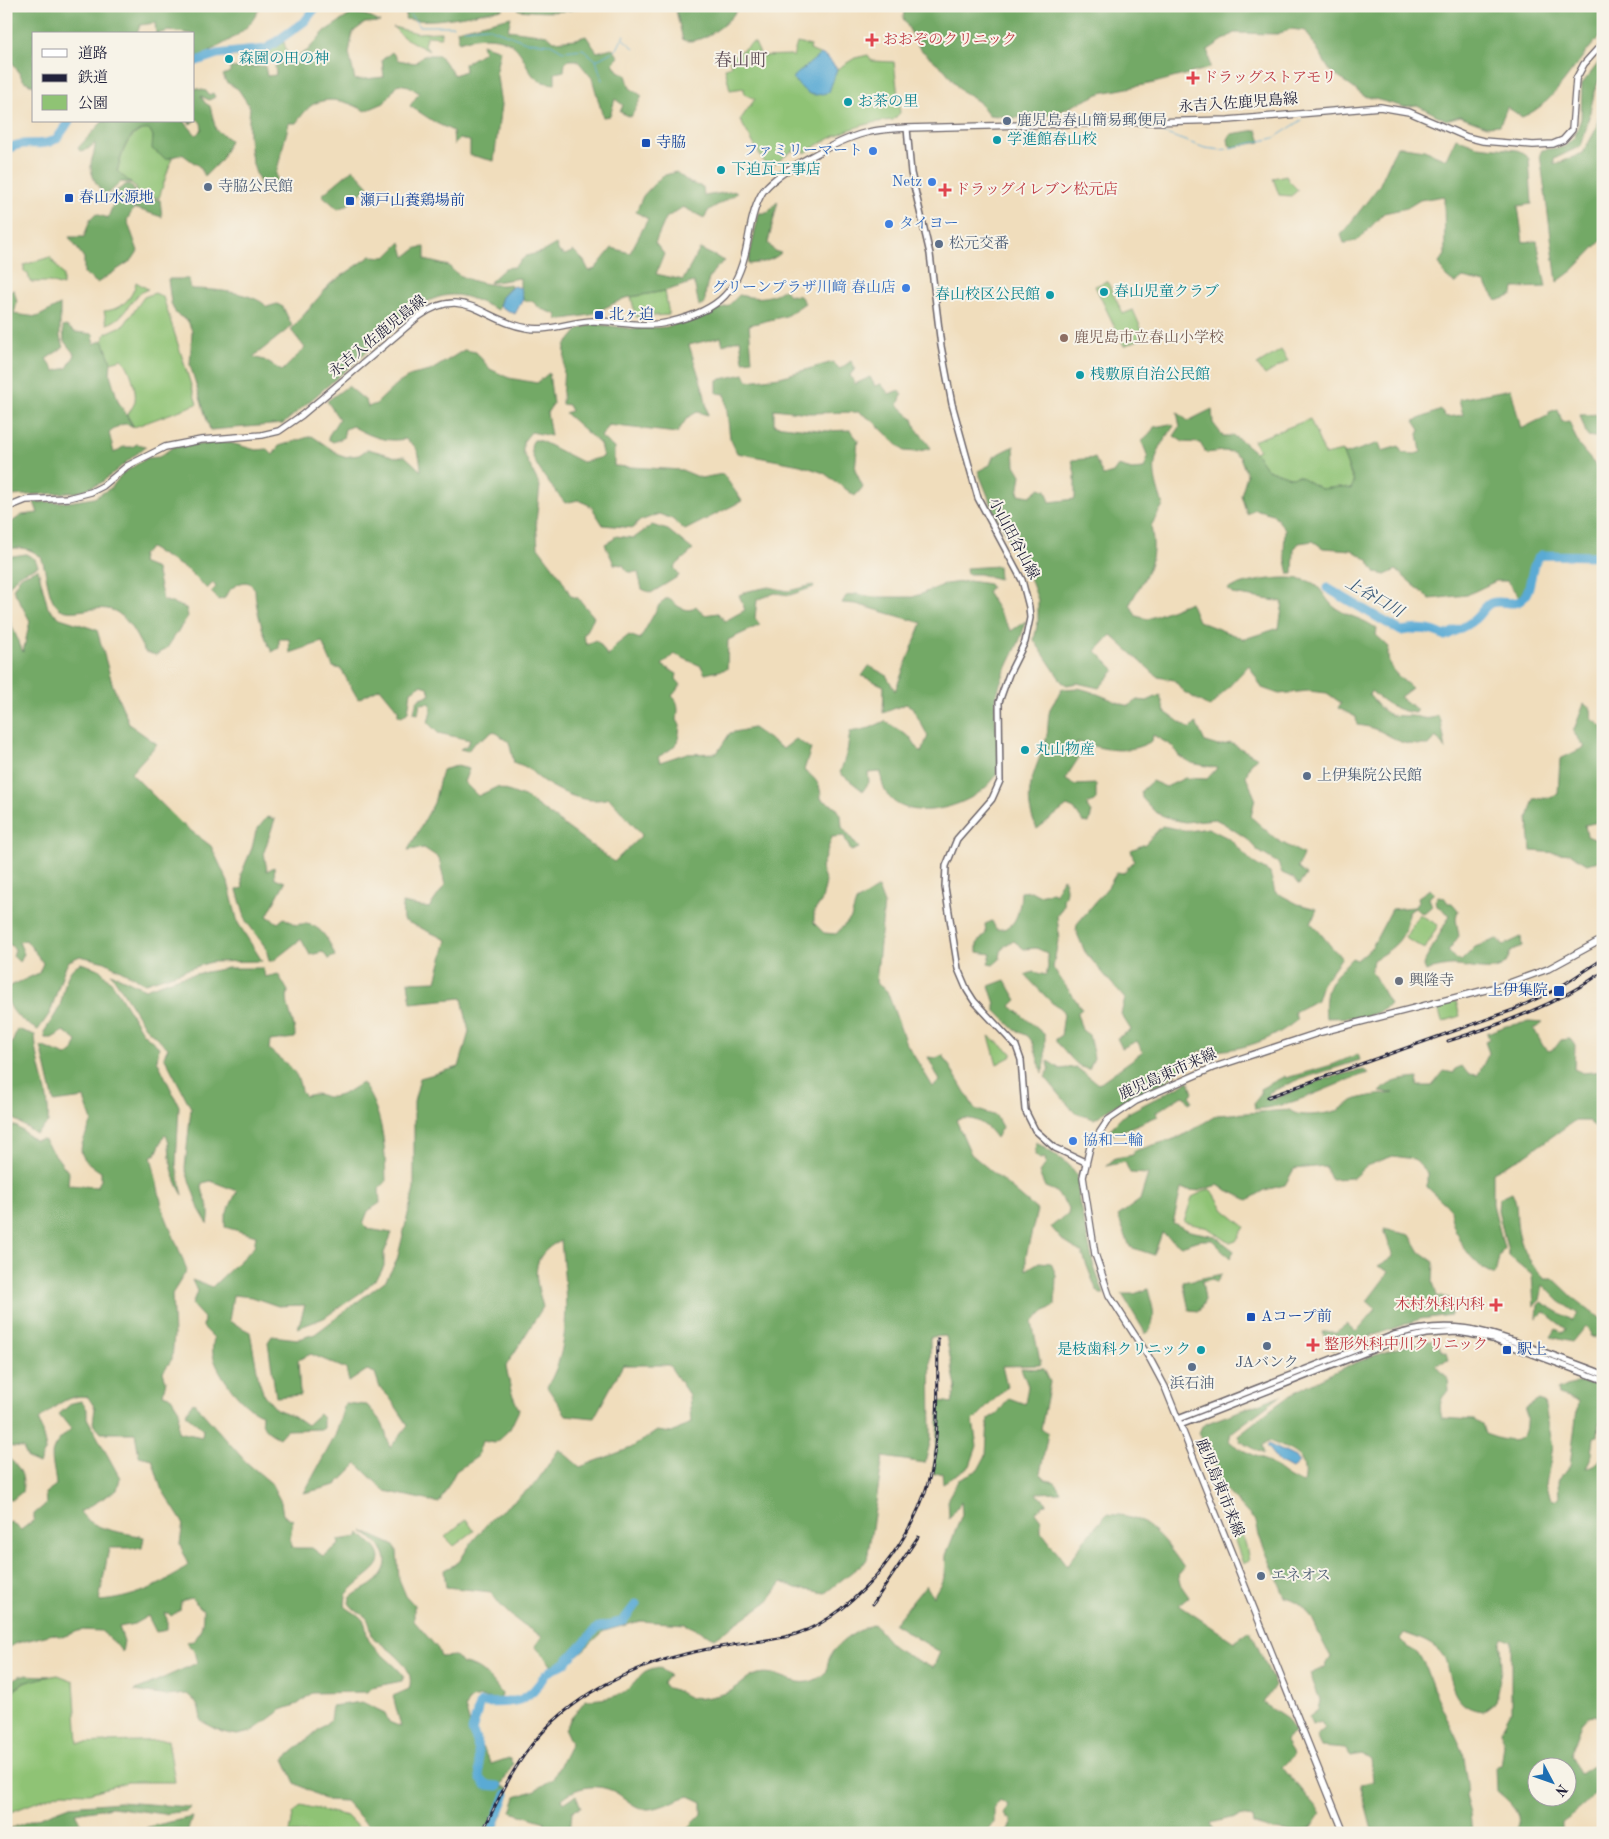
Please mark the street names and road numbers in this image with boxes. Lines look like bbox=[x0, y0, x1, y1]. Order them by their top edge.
street label: 永吉入佐鹿児島線 bbox=[1177, 90, 1298, 116]
street label: 永吉入佐鹿児島線 bbox=[325, 292, 429, 381]
street label: 小山田谷山線 bbox=[985, 495, 1043, 582]
street label: 鹿児島東市来線 bbox=[1116, 1045, 1219, 1103]
street label: 鹿児島東市来線 bbox=[1192, 1436, 1247, 1539]

